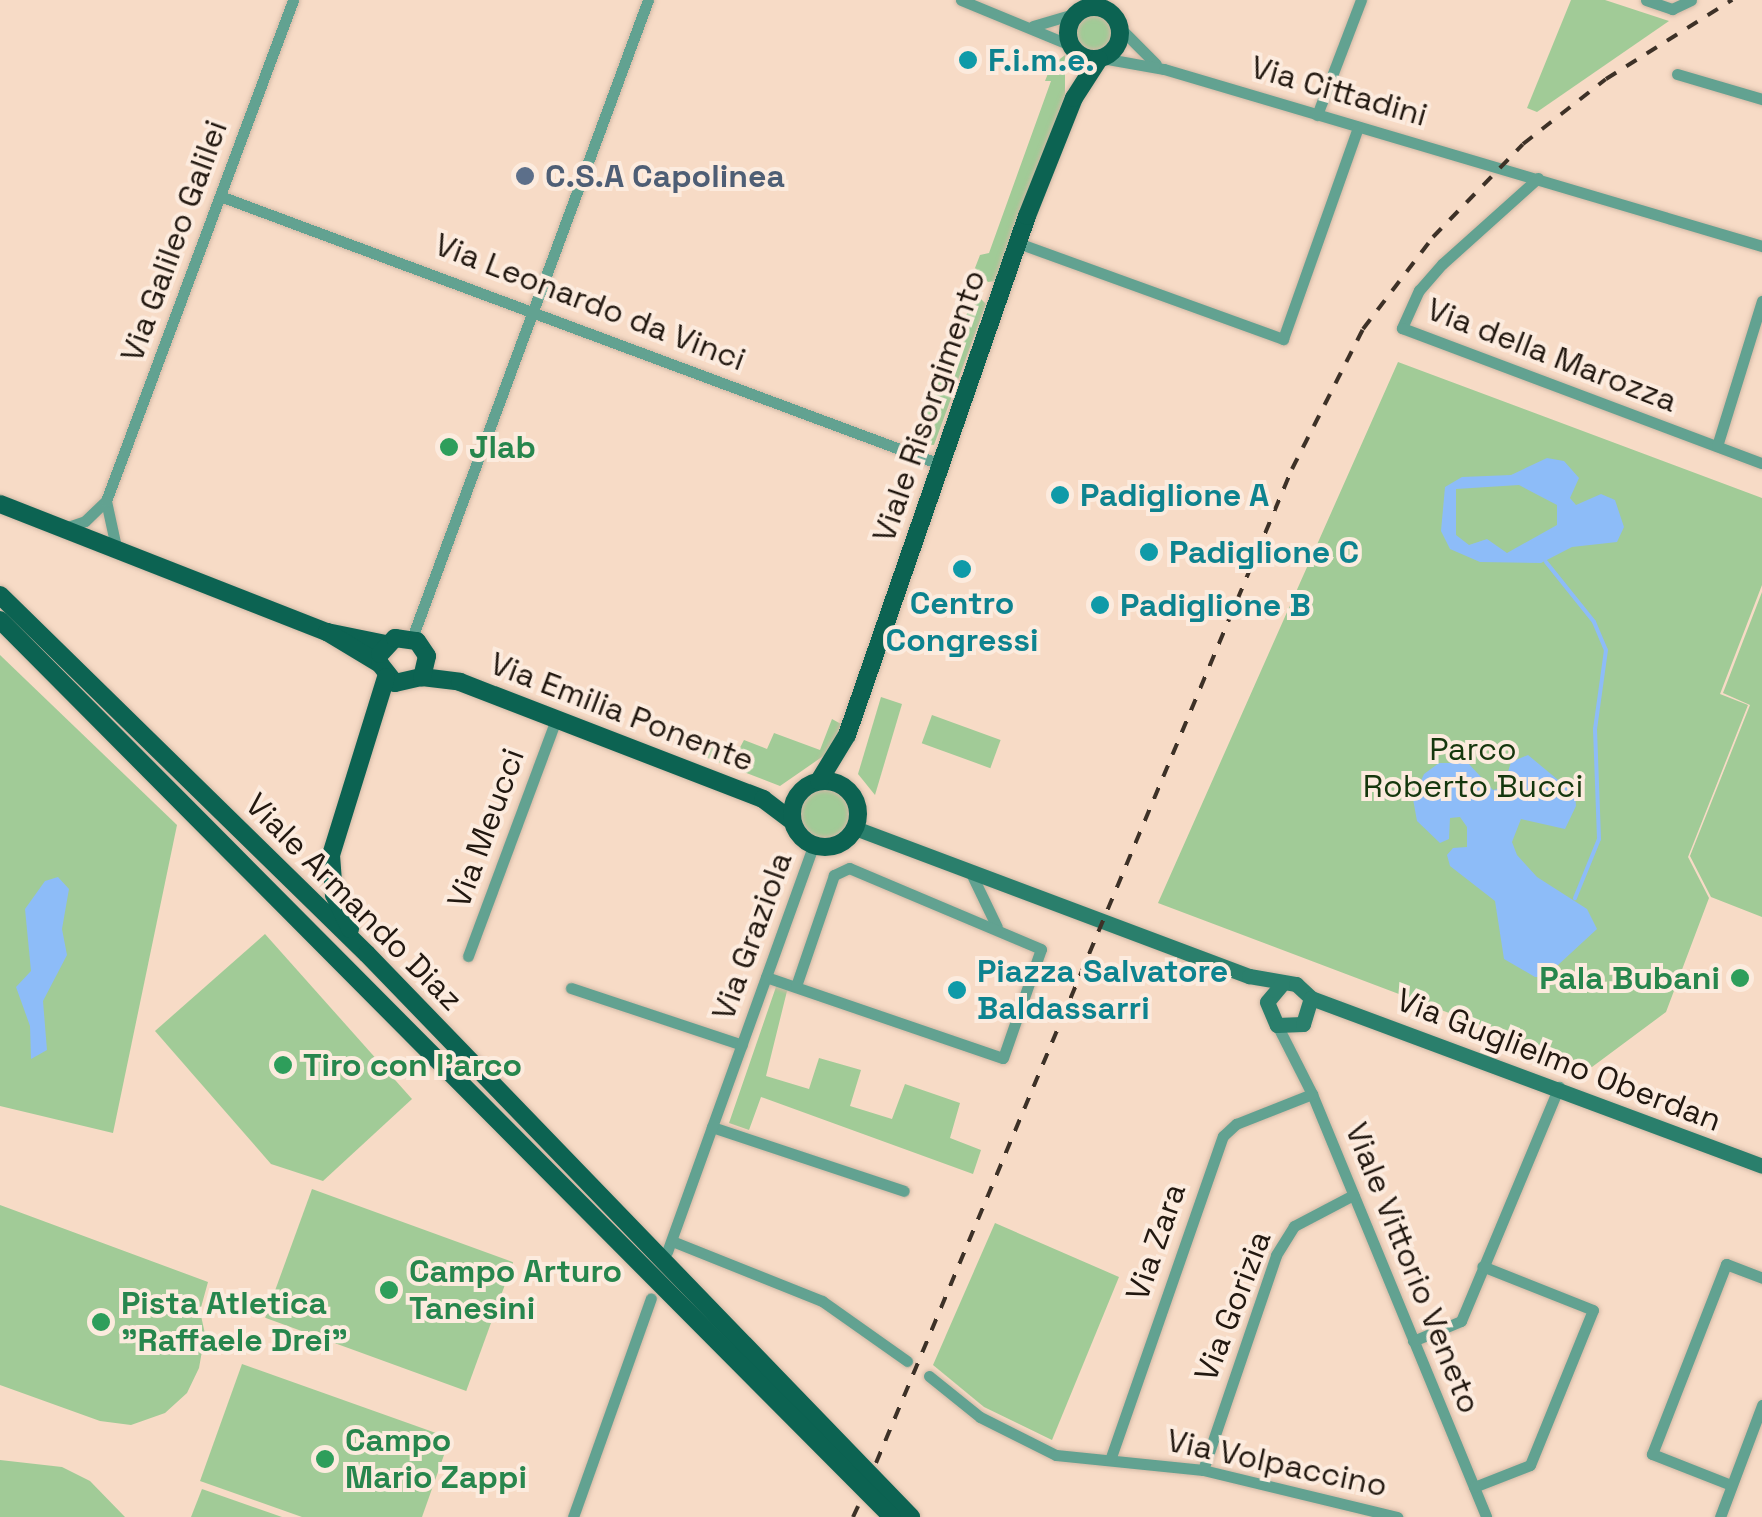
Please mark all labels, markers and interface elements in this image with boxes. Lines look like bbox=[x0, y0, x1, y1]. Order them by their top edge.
place label: F.i.m.e. bbox=[988, 41, 1095, 79]
street label: Via Cittadini bbox=[1246, 48, 1432, 134]
marker: F.i.m.e. bbox=[957, 49, 979, 71]
street label: Via Galileo Galilei bbox=[113, 115, 235, 367]
place label: C.S.A Capolinea bbox=[545, 157, 785, 195]
marker: C.S.A Capolinea bbox=[514, 165, 536, 187]
street label: Via Leonardo da Vinci bbox=[429, 225, 751, 379]
street label: Viale Risorgimento bbox=[864, 265, 994, 547]
street label: Via della Marozza bbox=[1422, 290, 1682, 420]
place label: Jlab bbox=[469, 428, 536, 466]
marker: Jlab bbox=[438, 436, 460, 458]
place label: Padiglione A bbox=[1080, 476, 1270, 514]
marker: Padiglione A bbox=[1049, 484, 1071, 506]
place label: Padiglione C bbox=[1169, 533, 1359, 571]
marker: Padiglione C bbox=[1138, 541, 1160, 563]
marker: Centro Congressi bbox=[951, 558, 973, 580]
place label: Centro Congressi bbox=[886, 585, 1038, 660]
place label: Padiglione B bbox=[1120, 586, 1311, 624]
marker: Padiglione B bbox=[1089, 594, 1111, 616]
street label: Via Emilia Ponente bbox=[485, 644, 759, 780]
park label: Parco Roberto Bucci bbox=[1363, 731, 1583, 806]
street label: Via Meucci bbox=[439, 743, 533, 913]
street label: Viale Armando Diaz bbox=[237, 785, 471, 1019]
street label: Via Graziola bbox=[704, 847, 800, 1025]
place label: Piazza Salvatore Baldassarri bbox=[977, 953, 1228, 1028]
place label: Pala Bubani bbox=[1539, 959, 1720, 997]
marker: Pala Bubani bbox=[1729, 967, 1751, 989]
marker: Piazza Salvatore Baldassarri bbox=[946, 979, 968, 1001]
street label: Via Guglielmo Oberdan bbox=[1391, 980, 1727, 1140]
place label: Tiro con l'arco bbox=[303, 1046, 522, 1084]
marker: Tiro con l'arco bbox=[272, 1054, 294, 1076]
street label: Viale Vittorio Veneto bbox=[1337, 1117, 1489, 1419]
street label: Via Zara bbox=[1118, 1179, 1194, 1305]
street label: Via Gorizia bbox=[1187, 1225, 1279, 1387]
place label: Campo Arturo Tanesini bbox=[409, 1253, 623, 1328]
marker: Campo Arturo Tanesini bbox=[378, 1279, 400, 1301]
place label: Pista Atletica "Raffaele Drei" bbox=[121, 1285, 348, 1360]
marker: Pista Atletica "Raffaele Drei" bbox=[90, 1311, 112, 1333]
street label: Via Volpaccino bbox=[1163, 1421, 1391, 1505]
place label: Campo Mario Zappi bbox=[345, 1422, 527, 1497]
marker: Campo Mario Zappi bbox=[314, 1448, 336, 1470]

